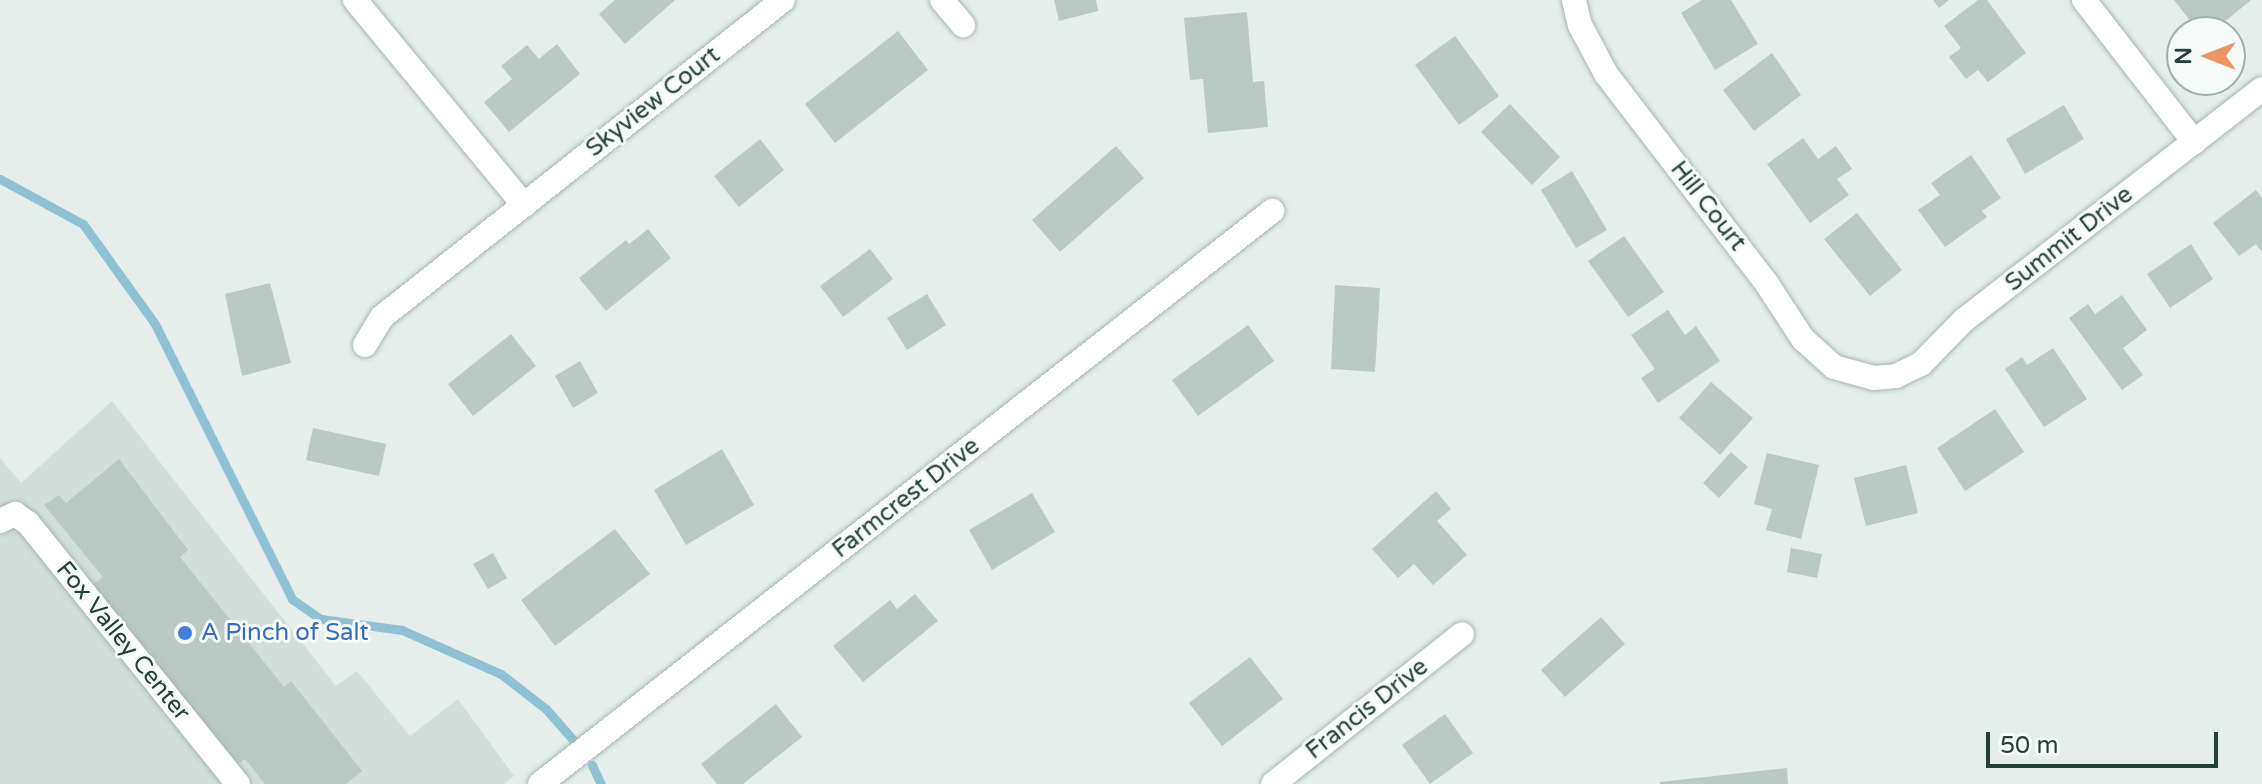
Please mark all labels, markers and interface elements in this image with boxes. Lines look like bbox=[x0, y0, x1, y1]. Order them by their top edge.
north arrow bbox=[2166, 16, 2246, 96]
street label: Skyview Court bbox=[580, 41, 726, 163]
text: N bbox=[2171, 47, 2197, 65]
street label: Hill Court bbox=[1664, 155, 1752, 257]
street label: Summit Drive bbox=[2000, 180, 2138, 298]
street label: Farmcrest Drive bbox=[827, 432, 985, 564]
street label: Fox Valley Center bbox=[50, 556, 196, 726]
place label: A Pinch of Salt bbox=[201, 619, 369, 647]
marker: A Pinch of Salt bbox=[176, 624, 194, 642]
street label: Francis Drive bbox=[1300, 652, 1434, 766]
scale bar bbox=[1990, 716, 2222, 766]
text: 50 m bbox=[2000, 731, 2058, 760]

